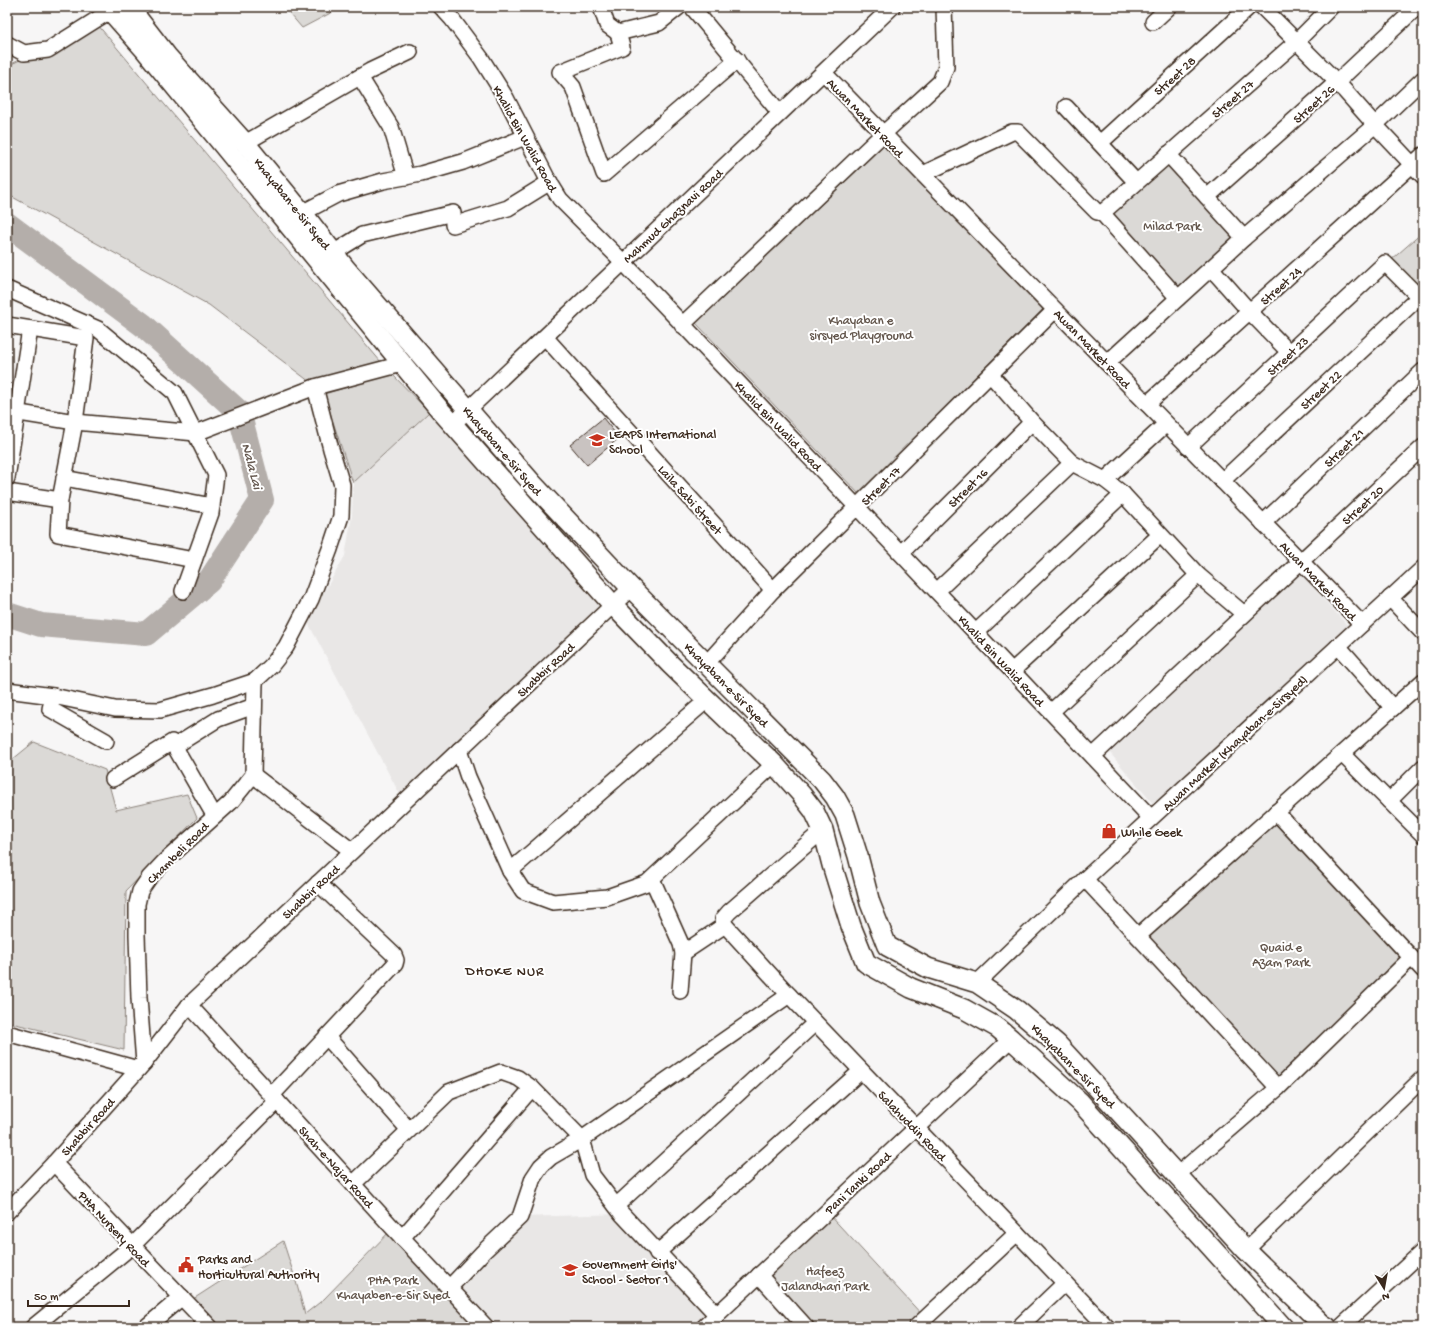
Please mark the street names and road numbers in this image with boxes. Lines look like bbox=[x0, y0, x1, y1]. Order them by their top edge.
street label: Street 28 bbox=[1152, 54, 1200, 100]
street label: Awan Market Road bbox=[823, 76, 907, 162]
street label: Street 27 bbox=[1210, 77, 1259, 122]
street label: Street 26 bbox=[1291, 82, 1339, 127]
street label: Khalid Bin Walid Road bbox=[488, 83, 560, 196]
street label: Khayaban-e-Sir Syed bbox=[250, 156, 333, 254]
street label: Mahmud Ghaznavi Road bbox=[621, 166, 728, 267]
street label: Street 24 bbox=[1258, 264, 1305, 309]
street label: Awan Market Road bbox=[1050, 307, 1134, 393]
street label: Street 23 bbox=[1265, 334, 1313, 380]
street label: Street 22 bbox=[1298, 368, 1346, 414]
street label: Khalid Bin Walid Road bbox=[730, 379, 825, 476]
street label: Khayaban-e-Sir Syed bbox=[458, 404, 545, 500]
street label: Street 21 bbox=[1322, 426, 1368, 471]
street label: Laila Sabi Street bbox=[654, 463, 725, 540]
street label: Street 17 bbox=[859, 463, 906, 510]
street label: Street 16 bbox=[946, 466, 992, 512]
street label: Street 20 bbox=[1340, 482, 1388, 529]
street label: Awan Market Road bbox=[1276, 539, 1360, 625]
street label: Khalid Bin Walid Road bbox=[954, 613, 1047, 712]
street label: Shabbir Road bbox=[515, 640, 579, 701]
street label: Khayaban-e-Sir Syed bbox=[680, 640, 772, 732]
street label: Awan Market (Khayaban-e-Sirsyed) bbox=[1160, 673, 1311, 815]
street label: Chambeli Road bbox=[145, 819, 214, 888]
street label: Shabbir Road bbox=[280, 862, 344, 923]
street label: Khayaban-e-Sir Syed bbox=[1027, 1021, 1119, 1113]
street label: Salahuddin Road bbox=[874, 1088, 950, 1166]
street label: Shabbir Road bbox=[59, 1095, 120, 1160]
street label: Shah-e-Najar Road bbox=[294, 1124, 377, 1213]
street label: Pani Tanki Road bbox=[822, 1148, 896, 1219]
street label: PHA Nursery Road bbox=[73, 1188, 153, 1272]

